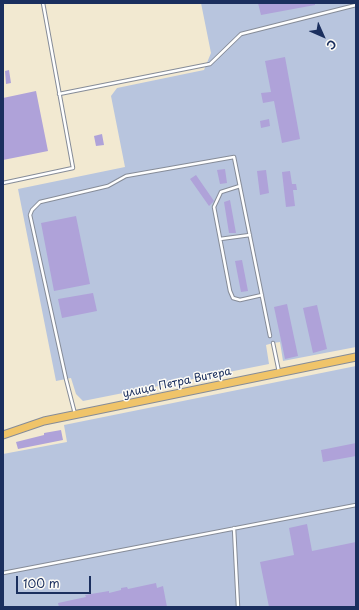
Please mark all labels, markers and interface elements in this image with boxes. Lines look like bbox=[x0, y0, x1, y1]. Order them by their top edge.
north arrow bbox=[303, 16, 343, 56]
text: С bbox=[323, 36, 341, 54]
street label: улица Петра Витера bbox=[121, 365, 233, 401]
scale bar bbox=[18, 568, 93, 594]
text: 100 m bbox=[23, 574, 60, 592]

